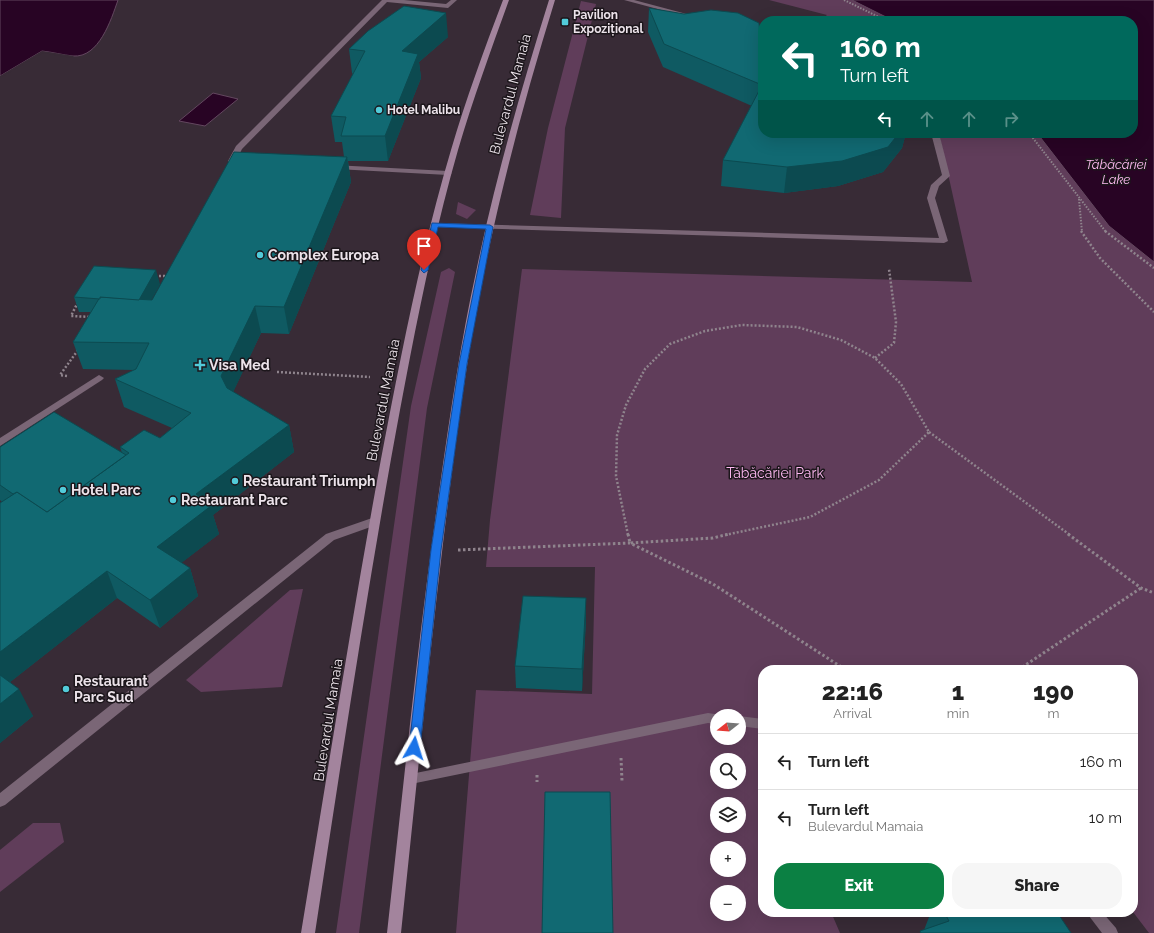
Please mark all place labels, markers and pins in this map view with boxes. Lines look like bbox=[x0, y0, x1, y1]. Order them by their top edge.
place label: Pavilion Expozițional bbox=[573, 8, 643, 36]
marker: Pavilion Expozițional bbox=[560, 17, 570, 27]
place label: Hotel Malibu bbox=[387, 103, 460, 117]
marker: Hotel Malibu bbox=[374, 105, 384, 115]
pin bbox=[407, 229, 441, 270]
place label: Complex Europa bbox=[268, 247, 379, 263]
marker: Complex Europa bbox=[255, 250, 265, 260]
place label: Visa Med bbox=[209, 357, 270, 373]
marker: Visa Med bbox=[194, 359, 206, 371]
place label: Restaurant Triumph bbox=[243, 473, 376, 489]
marker: Restaurant Triumph bbox=[230, 476, 240, 486]
place label: Hotel Parc bbox=[71, 482, 141, 498]
marker: Hotel Parc bbox=[58, 485, 68, 495]
place label: Restaurant Parc bbox=[181, 492, 288, 508]
marker: Restaurant Parc bbox=[168, 495, 178, 505]
place label: Restaurant Parc Sud bbox=[74, 673, 148, 705]
marker: Restaurant Parc Sud bbox=[61, 684, 71, 694]

